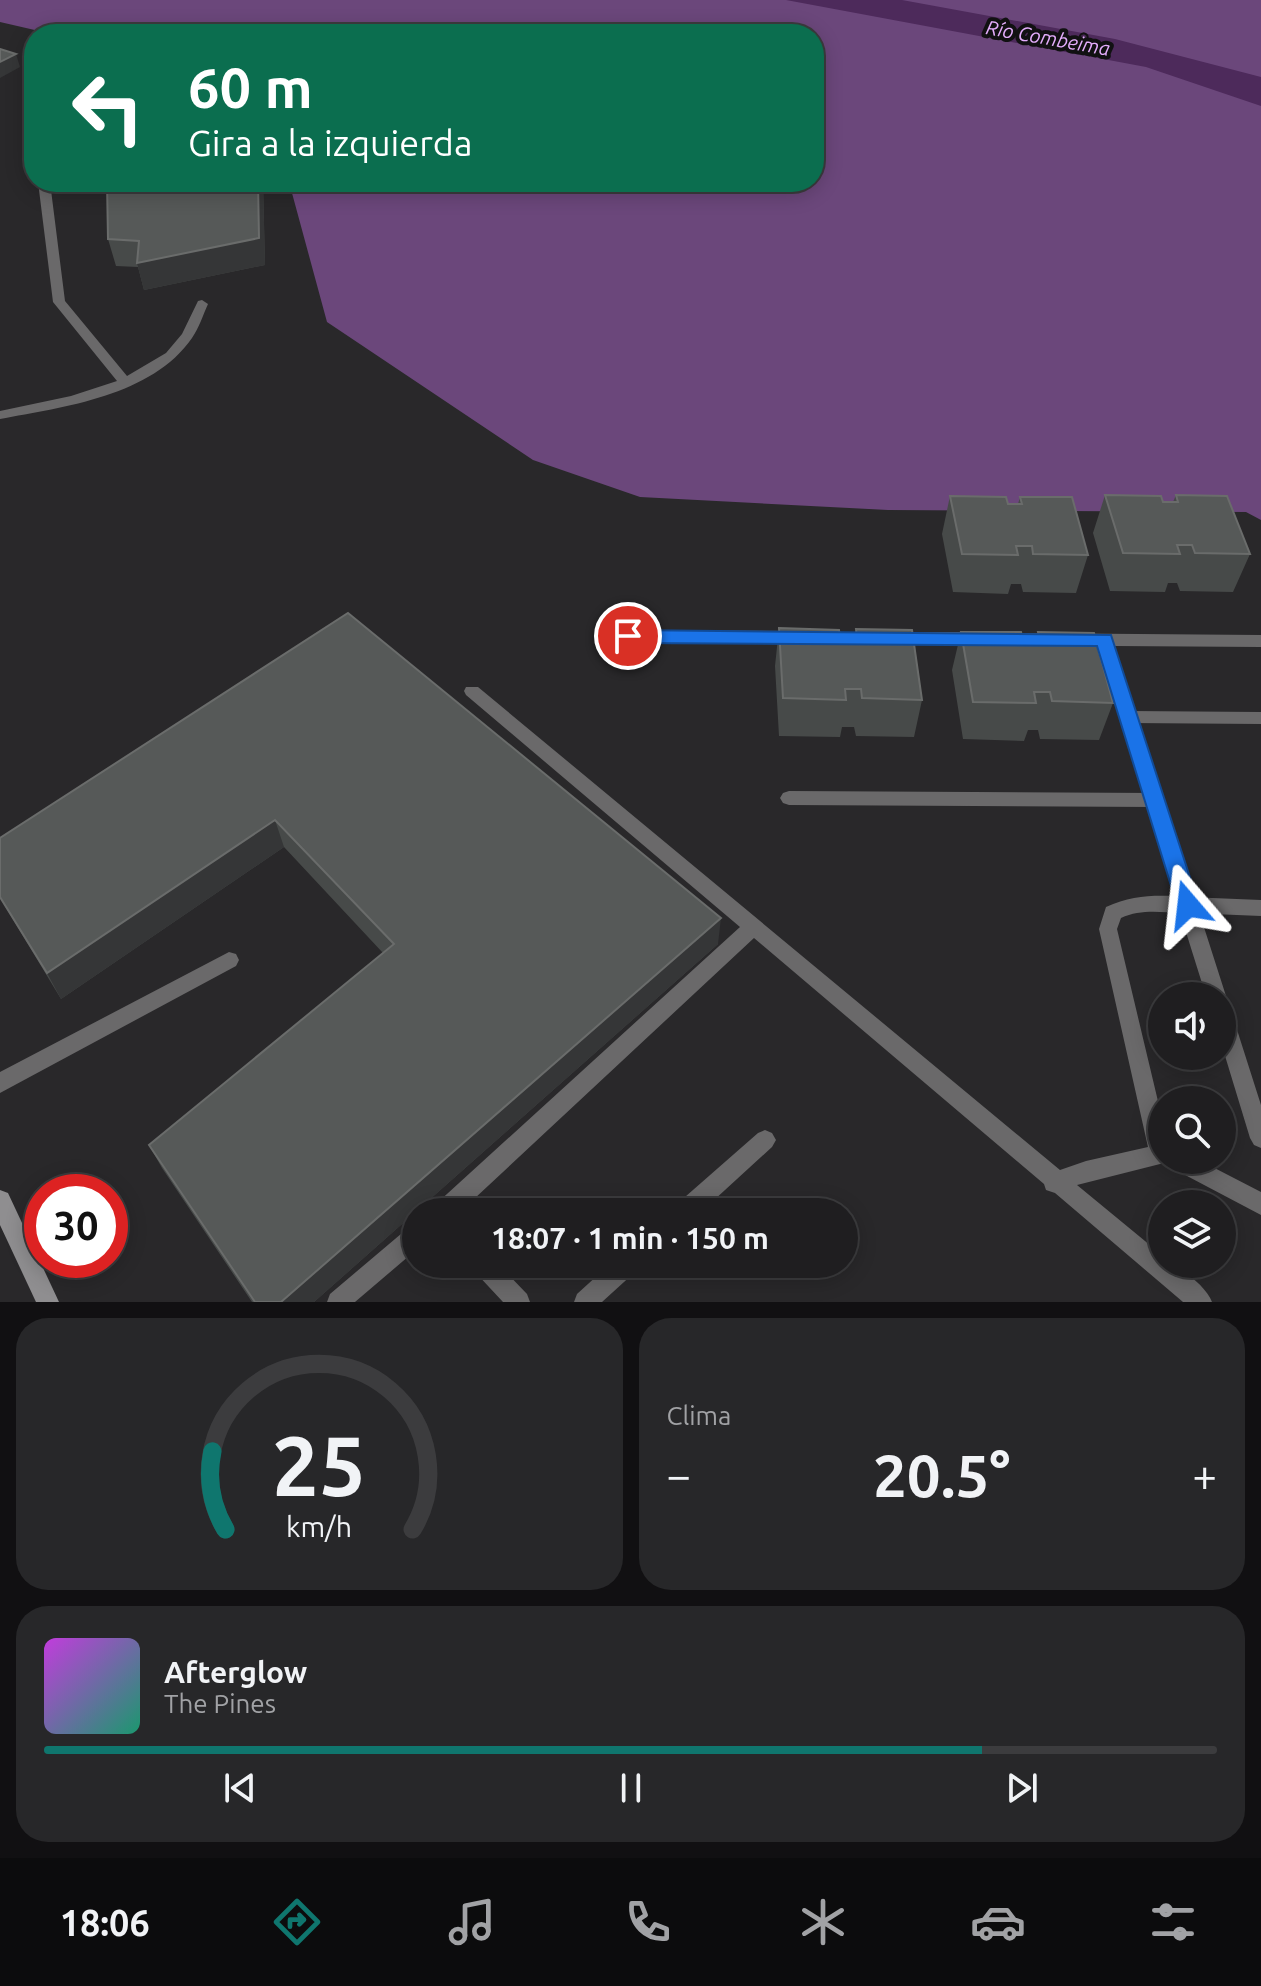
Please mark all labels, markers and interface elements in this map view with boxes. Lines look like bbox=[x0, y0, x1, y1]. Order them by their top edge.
water label: Río Combeima bbox=[984, 15, 1112, 60]
icon: left bbox=[56, 56, 160, 160]
text: 60 m bbox=[188, 56, 313, 119]
text: Gira a la izquierda bbox=[188, 122, 472, 163]
pin bbox=[594, 602, 662, 670]
icon: arrive bbox=[606, 614, 650, 658]
position arrow bbox=[1146, 863, 1230, 947]
map controls bbox=[1148, 982, 1236, 1278]
button: sound bbox=[1148, 982, 1236, 1070]
button: search bbox=[1148, 1086, 1236, 1174]
speed limit sign: 30 bbox=[24, 1174, 128, 1278]
button: layers bbox=[1148, 1190, 1236, 1278]
text: 18:07 · 1 min · 150 m bbox=[491, 1221, 769, 1255]
text: Clima bbox=[667, 1401, 731, 1430]
text: 25 bbox=[272, 1418, 366, 1512]
text: 20.5° bbox=[873, 1441, 1010, 1508]
text: − bbox=[667, 1450, 691, 1499]
text: + bbox=[1192, 1450, 1217, 1499]
text: km/h bbox=[286, 1510, 352, 1542]
text: Afterglow bbox=[164, 1655, 307, 1689]
text: The Pines bbox=[164, 1689, 276, 1718]
icon: previous bbox=[218, 1766, 262, 1810]
icon: pause bbox=[609, 1766, 653, 1810]
icon: next bbox=[1000, 1766, 1044, 1810]
icon: directions bbox=[269, 1894, 325, 1950]
icon: music bbox=[444, 1894, 500, 1950]
icon: phone bbox=[620, 1894, 676, 1950]
icon: climate bbox=[795, 1894, 851, 1950]
icon: car bbox=[970, 1894, 1026, 1950]
icon: filters bbox=[1145, 1894, 1201, 1950]
text: 18:06 bbox=[60, 1902, 150, 1943]

